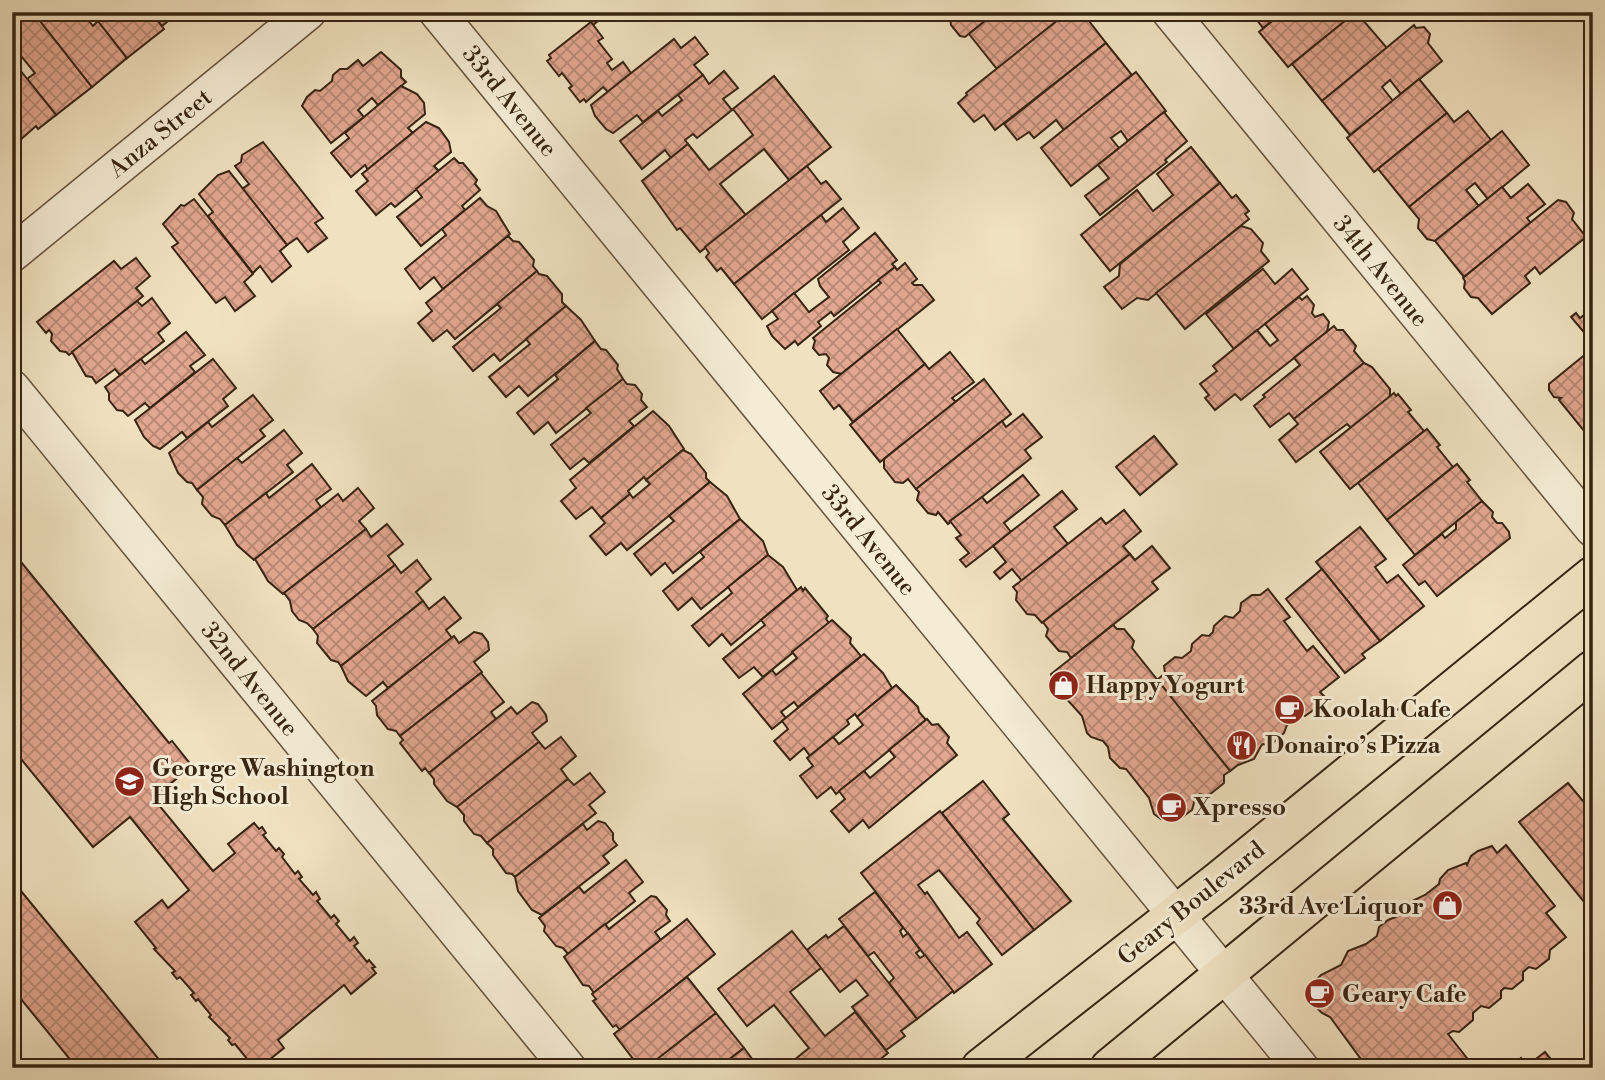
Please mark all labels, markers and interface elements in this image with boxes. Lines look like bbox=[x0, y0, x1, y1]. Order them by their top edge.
street label: 33rd Avenue bbox=[455, 40, 563, 163]
street label: Anza Street bbox=[102, 83, 219, 185]
street label: 34th Avenue bbox=[1326, 210, 1434, 334]
street label: 33rd Avenue bbox=[814, 479, 922, 602]
street label: 32nd Avenue bbox=[194, 616, 305, 743]
shop icon: Happy Yogurt bbox=[1046, 668, 1080, 702]
place label: Happy Yogurt bbox=[1086, 671, 1245, 701]
cafe icon: Koolah Cafe bbox=[1273, 692, 1307, 726]
place label: Koolah Cafe bbox=[1313, 695, 1451, 725]
restaurant icon: Donairo’s Pizza bbox=[1225, 728, 1259, 762]
place label: Donairo’s Pizza bbox=[1265, 731, 1442, 761]
place label: George Washington High School bbox=[152, 754, 375, 812]
school or university icon: George Washington High School bbox=[112, 765, 146, 799]
cafe icon: Xpresso bbox=[1154, 790, 1188, 824]
place label: Xpresso bbox=[1193, 793, 1286, 823]
street label: Geary Boulevard bbox=[1112, 835, 1272, 972]
shop icon: 33rd Ave Liquor bbox=[1430, 889, 1464, 923]
place label: 33rd Ave Liquor bbox=[1239, 892, 1424, 922]
cafe icon: Geary Cafe bbox=[1302, 977, 1336, 1011]
place label: Geary Cafe bbox=[1342, 980, 1467, 1010]

